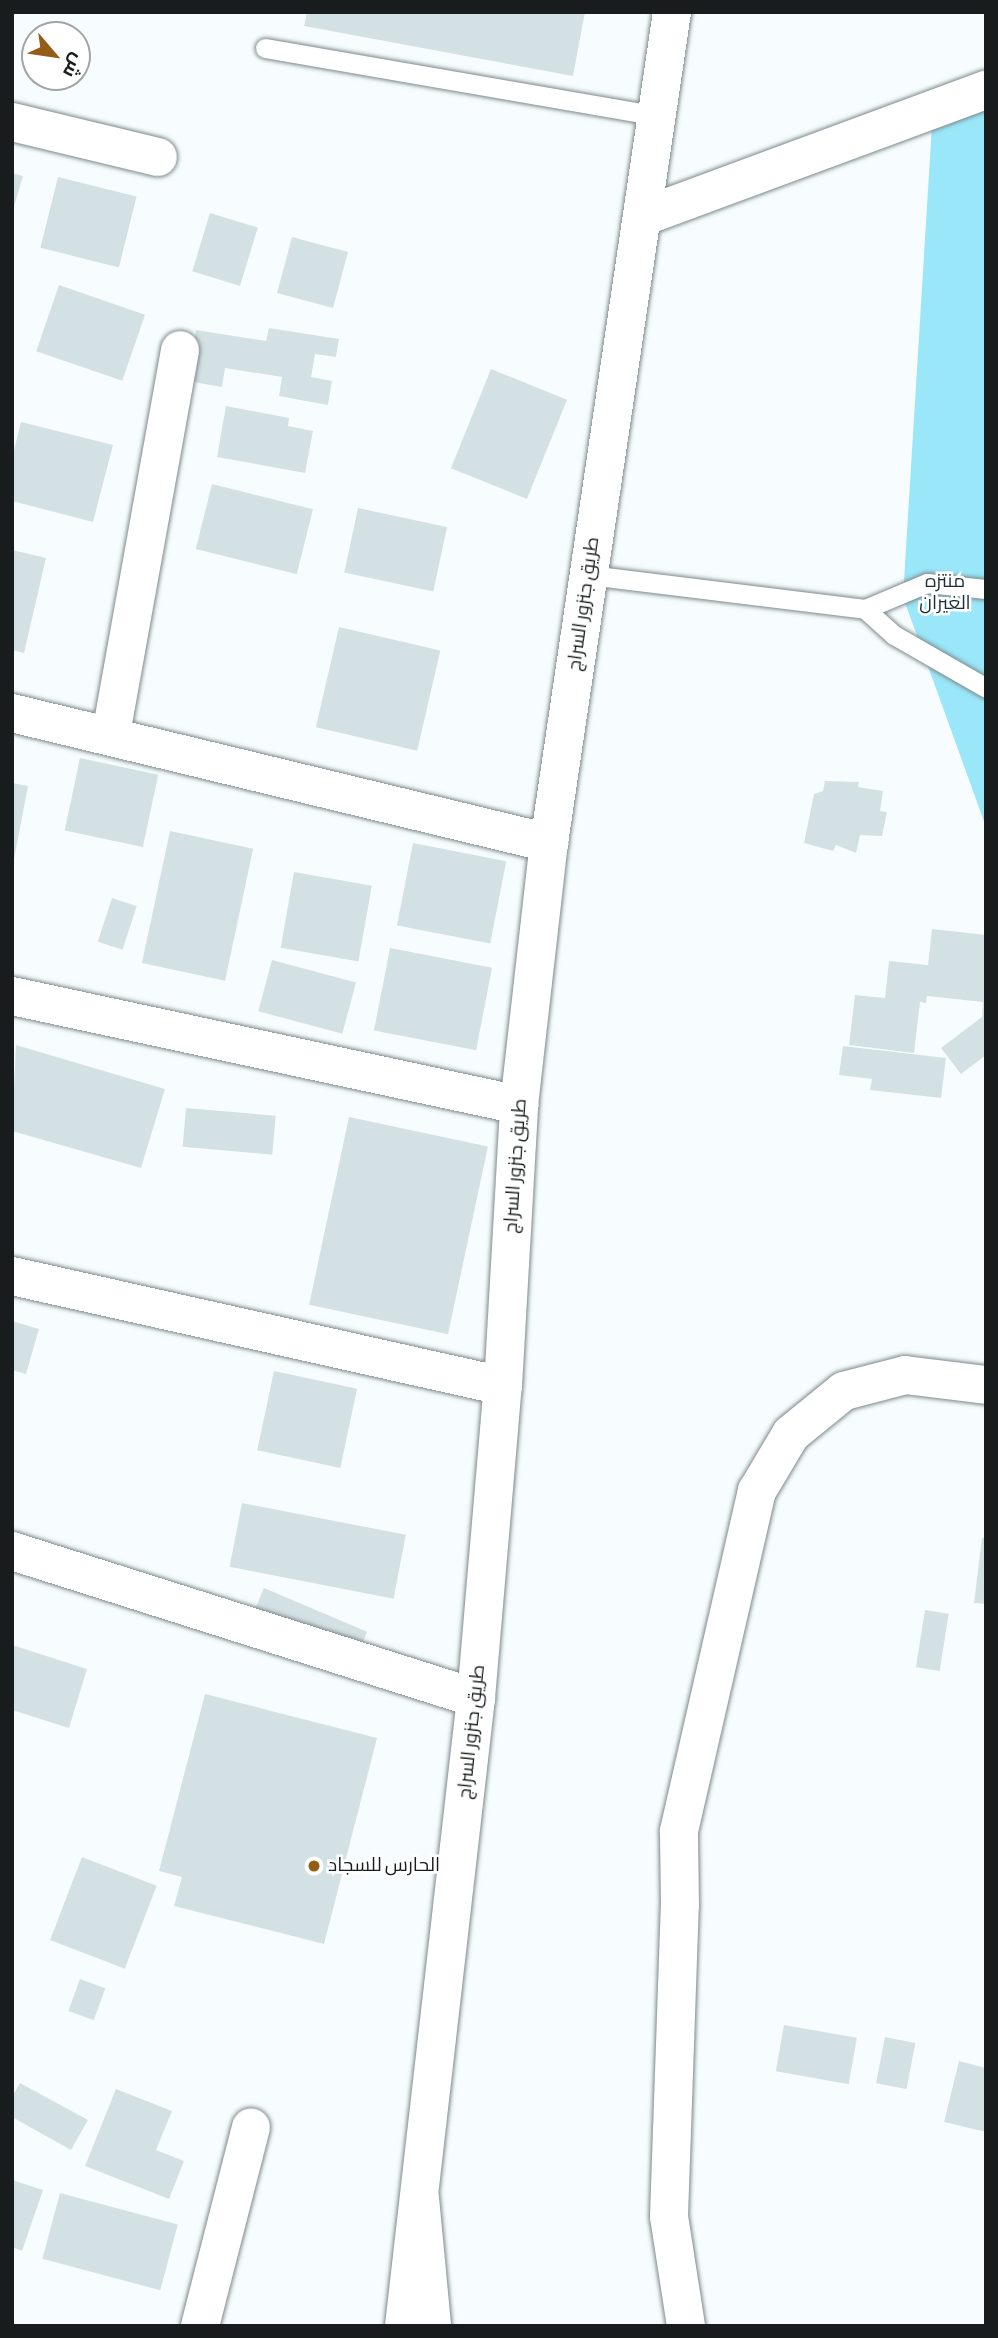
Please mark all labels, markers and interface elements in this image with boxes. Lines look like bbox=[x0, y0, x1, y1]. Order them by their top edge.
north arrow bbox=[21, 21, 91, 91]
text: ش bbox=[59, 50, 87, 81]
street label: طريق جنزور السراج bbox=[563, 536, 605, 672]
park label: منتزه الغيران bbox=[919, 571, 971, 615]
street label: طريق جنزور السراج bbox=[500, 1098, 532, 1234]
street label: طريق جنزور السراج bbox=[454, 1664, 490, 1800]
place label: الحارس للسجاد bbox=[328, 1855, 440, 1877]
marker: الحارس للسجاد bbox=[306, 1858, 322, 1874]

